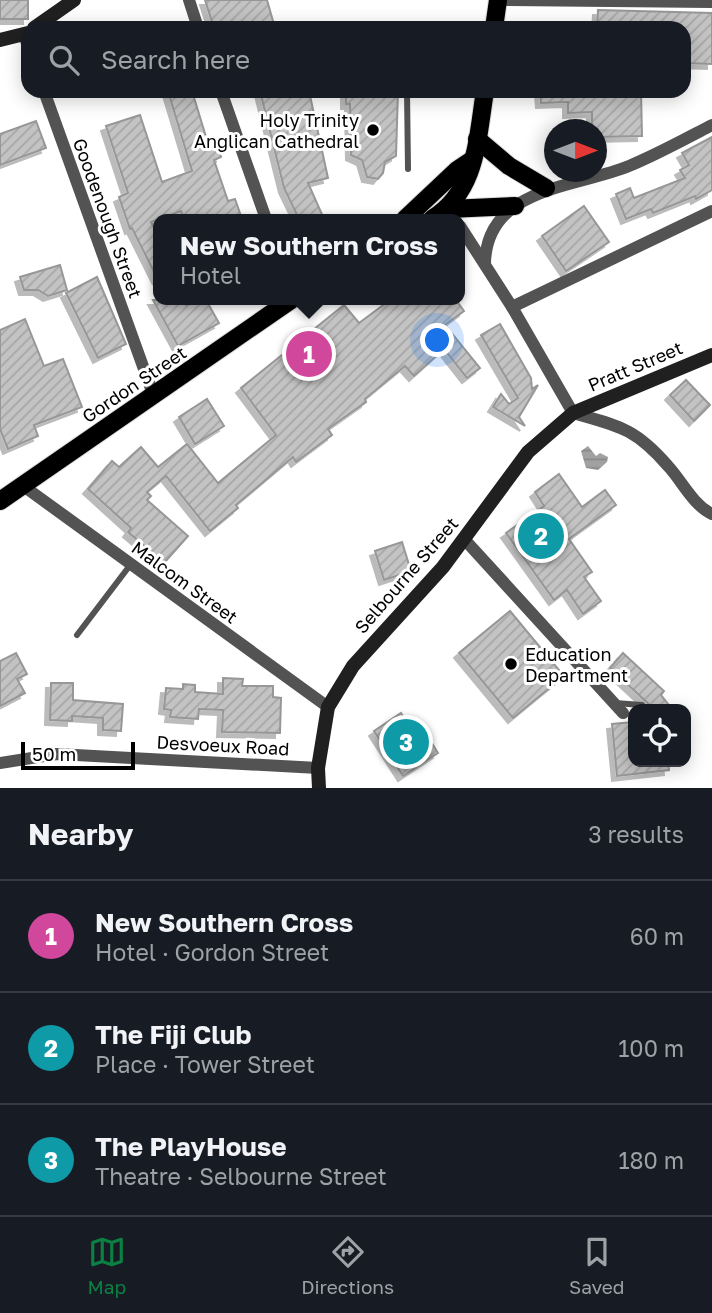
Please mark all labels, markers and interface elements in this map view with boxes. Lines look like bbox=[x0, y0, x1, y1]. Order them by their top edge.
search box bbox=[21, 21, 691, 98]
icon: search bbox=[45, 41, 83, 79]
text: Search here bbox=[101, 44, 250, 75]
place label: Holy Trinity Anglican Cathedral bbox=[194, 109, 359, 152]
north arrow bbox=[544, 119, 607, 182]
marker: Holy Trinity Anglican Cathedral bbox=[365, 122, 381, 138]
street label: Goodenough Street bbox=[69, 135, 147, 301]
popup bbox=[153, 214, 465, 305]
text: New Southern Cross bbox=[180, 230, 438, 261]
text: Hotel bbox=[180, 261, 241, 289]
your location bbox=[420, 323, 454, 357]
pin: 1 bbox=[286, 328, 332, 380]
street label: Pratt Street bbox=[584, 336, 686, 396]
street label: Gordon Street bbox=[78, 341, 190, 427]
pin: 2 bbox=[518, 510, 564, 562]
street label: Selbourne Street bbox=[350, 512, 462, 638]
street label: Malcom Street bbox=[128, 536, 242, 628]
place label: Education Department bbox=[525, 643, 628, 686]
marker: Education Department bbox=[503, 656, 519, 672]
map controls bbox=[628, 704, 691, 767]
button: locate bbox=[628, 704, 691, 767]
pin: 3 bbox=[383, 716, 429, 768]
street label: Desvoeux Road bbox=[156, 731, 290, 759]
scale bar bbox=[21, 739, 135, 771]
text: 50 m bbox=[32, 742, 76, 765]
text: Nearby bbox=[28, 816, 133, 852]
text: 3 results bbox=[588, 820, 684, 848]
text: New Southern Cross bbox=[95, 907, 353, 938]
text: 1 bbox=[45, 922, 57, 950]
text: 60 m bbox=[630, 922, 684, 950]
text: Hotel · Gordon Street bbox=[95, 938, 329, 966]
text: The Fiji Club bbox=[95, 1019, 251, 1050]
text: 2 bbox=[44, 1034, 58, 1062]
text: 100 m bbox=[618, 1034, 684, 1062]
text: Place · Tower Street bbox=[95, 1050, 315, 1078]
text: The PlayHouse bbox=[95, 1131, 287, 1162]
text: 3 bbox=[44, 1146, 58, 1174]
text: 180 m bbox=[618, 1146, 684, 1174]
text: Theatre · Selbourne Street bbox=[95, 1162, 387, 1190]
tab: Map bbox=[87, 1233, 126, 1298]
tab: Directions bbox=[301, 1233, 394, 1298]
tab: Saved bbox=[569, 1233, 625, 1298]

